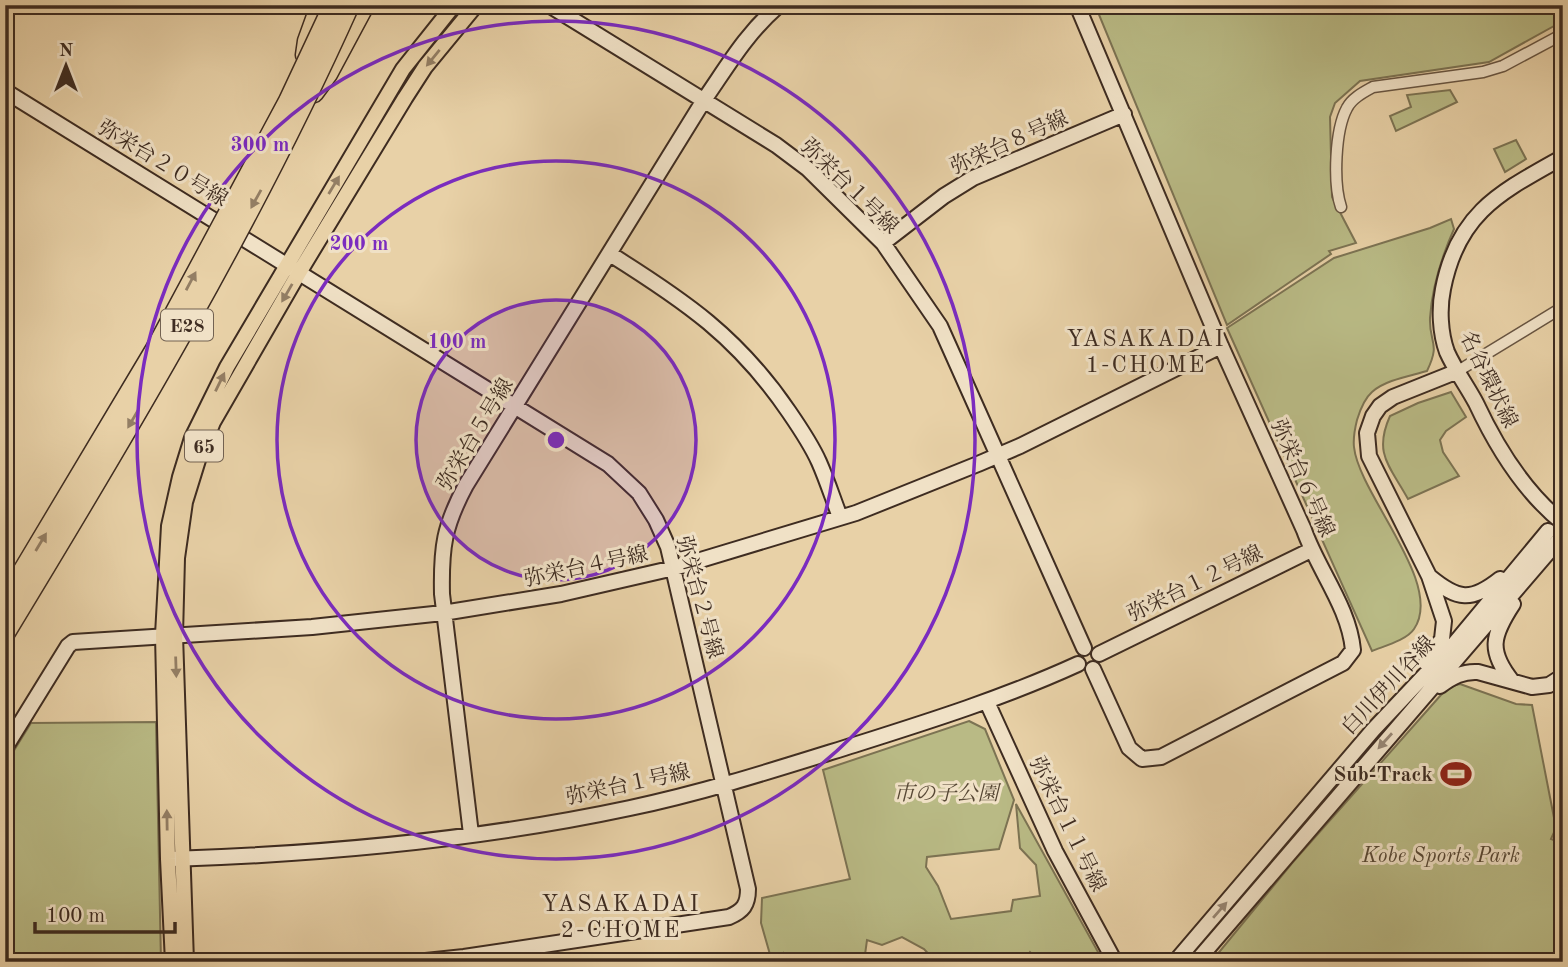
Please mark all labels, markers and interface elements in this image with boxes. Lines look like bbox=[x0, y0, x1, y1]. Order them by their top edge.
north arrow bbox=[32, 32, 102, 102]
text: N bbox=[59, 42, 74, 61]
one-way arrow bbox=[426, 49, 441, 66]
street label: 弥栄台８号線 bbox=[947, 106, 1071, 179]
street label: 弥栄台２０号線 bbox=[94, 116, 232, 211]
street label: 弥栄台１号線 bbox=[796, 134, 903, 238]
text: 300 m bbox=[230, 135, 290, 156]
one-way arrow bbox=[328, 176, 340, 195]
one-way arrow bbox=[250, 189, 262, 209]
text: 200 m bbox=[329, 234, 389, 255]
one-way arrow bbox=[185, 271, 197, 291]
one-way arrow bbox=[281, 283, 293, 302]
road number: E28 bbox=[161, 310, 213, 340]
street label: 名谷環状線 bbox=[1455, 327, 1522, 431]
district label: YASAKADAI 1-CHOME bbox=[1066, 328, 1226, 377]
text: 100 m bbox=[427, 332, 487, 353]
one-way arrow bbox=[214, 372, 225, 392]
street label: 弥栄台５号線 bbox=[433, 374, 518, 494]
one-way arrow bbox=[128, 409, 140, 429]
street label: 弥栄台６号線 bbox=[1266, 416, 1339, 540]
centre of rings bbox=[544, 428, 568, 452]
road number: 65 bbox=[185, 430, 223, 462]
one-way arrow bbox=[35, 532, 47, 551]
street label: 弥栄台２号線 bbox=[672, 533, 727, 661]
street label: 弥栄台１２号線 bbox=[1124, 541, 1266, 626]
street label: 弥栄台４号線 bbox=[522, 542, 650, 591]
street label: 白川伊川谷線 bbox=[1337, 631, 1440, 739]
one-way arrow bbox=[171, 656, 182, 678]
one-way arrow bbox=[1378, 732, 1393, 749]
street label: 弥栄台１１号線 bbox=[1025, 753, 1110, 895]
sports icon: Sub-Track bbox=[1439, 757, 1473, 791]
street label: 弥栄台１号線 bbox=[564, 760, 692, 809]
place label: Sub-Track bbox=[1333, 765, 1433, 786]
park label: 市の子公園 bbox=[894, 782, 1001, 805]
one-way arrow bbox=[161, 809, 172, 831]
park label: Kobe Sports Park bbox=[1361, 846, 1520, 867]
scale bar bbox=[35, 890, 175, 934]
district label: YASAKADAI 2-CHOME bbox=[541, 893, 701, 942]
one-way arrow bbox=[1212, 901, 1228, 919]
text: 100 m bbox=[46, 906, 105, 927]

